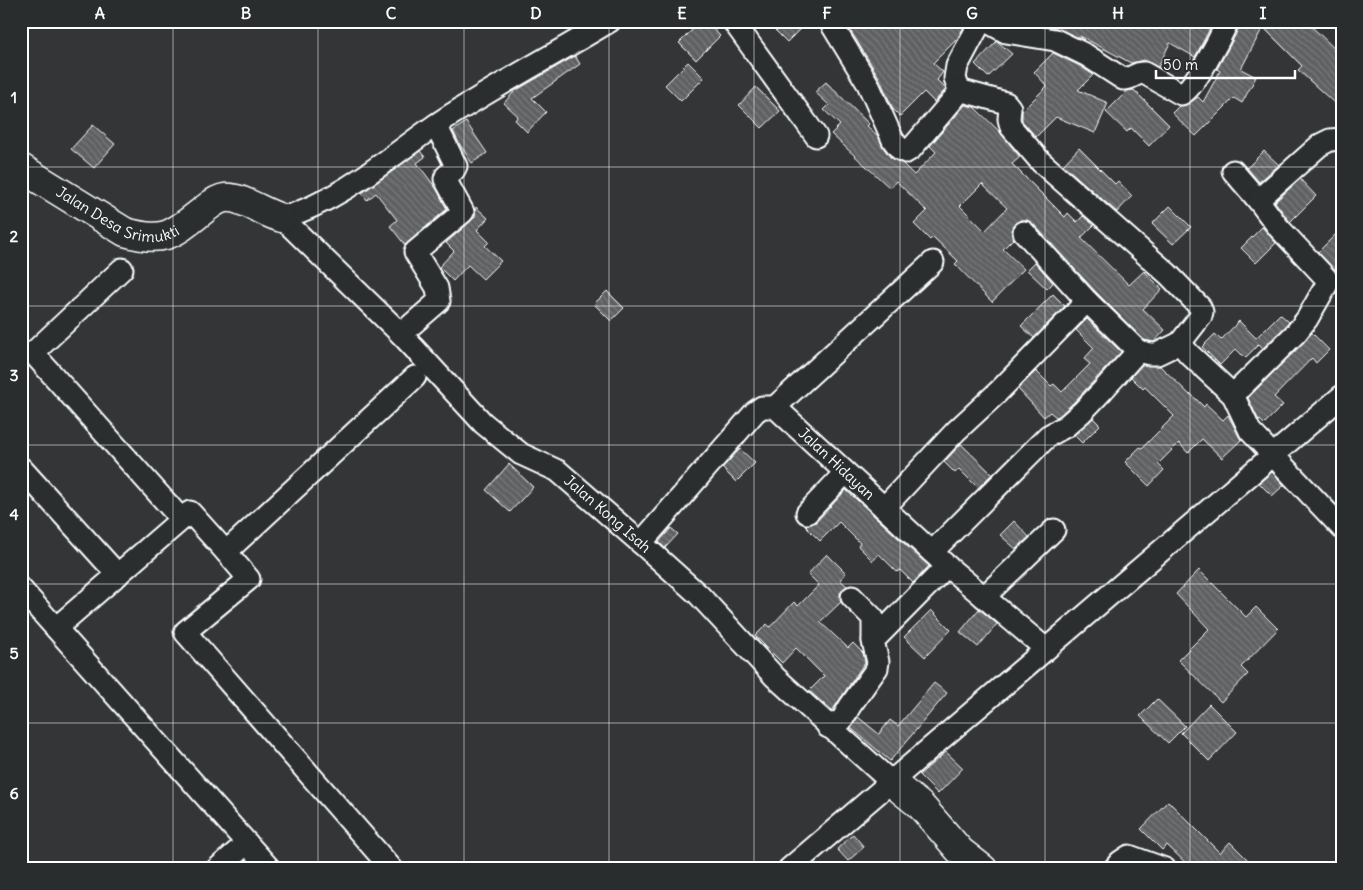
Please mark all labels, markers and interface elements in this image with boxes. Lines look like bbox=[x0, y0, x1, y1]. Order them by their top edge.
text: A bbox=[95, 3, 105, 23]
text: B bbox=[241, 3, 252, 23]
text: C bbox=[386, 3, 397, 23]
text: D bbox=[530, 3, 542, 23]
text: E bbox=[677, 3, 687, 23]
text: F bbox=[822, 3, 832, 23]
text: G bbox=[966, 3, 978, 23]
text: H bbox=[1112, 3, 1124, 23]
text: I bbox=[1260, 3, 1267, 23]
scale bar bbox=[1156, 48, 1294, 80]
text: 50 m bbox=[1163, 55, 1198, 74]
text: 1 bbox=[11, 87, 17, 107]
street label: Jalan Desa Srimukti bbox=[53, 182, 182, 246]
text: 2 bbox=[10, 226, 19, 246]
text: 3 bbox=[9, 365, 19, 385]
street label: Jalan Hidayan bbox=[795, 423, 879, 504]
street label: Jalan Kong Isah bbox=[560, 471, 656, 557]
text: 4 bbox=[9, 504, 19, 524]
text: 5 bbox=[9, 643, 19, 663]
text: 6 bbox=[9, 783, 19, 803]

